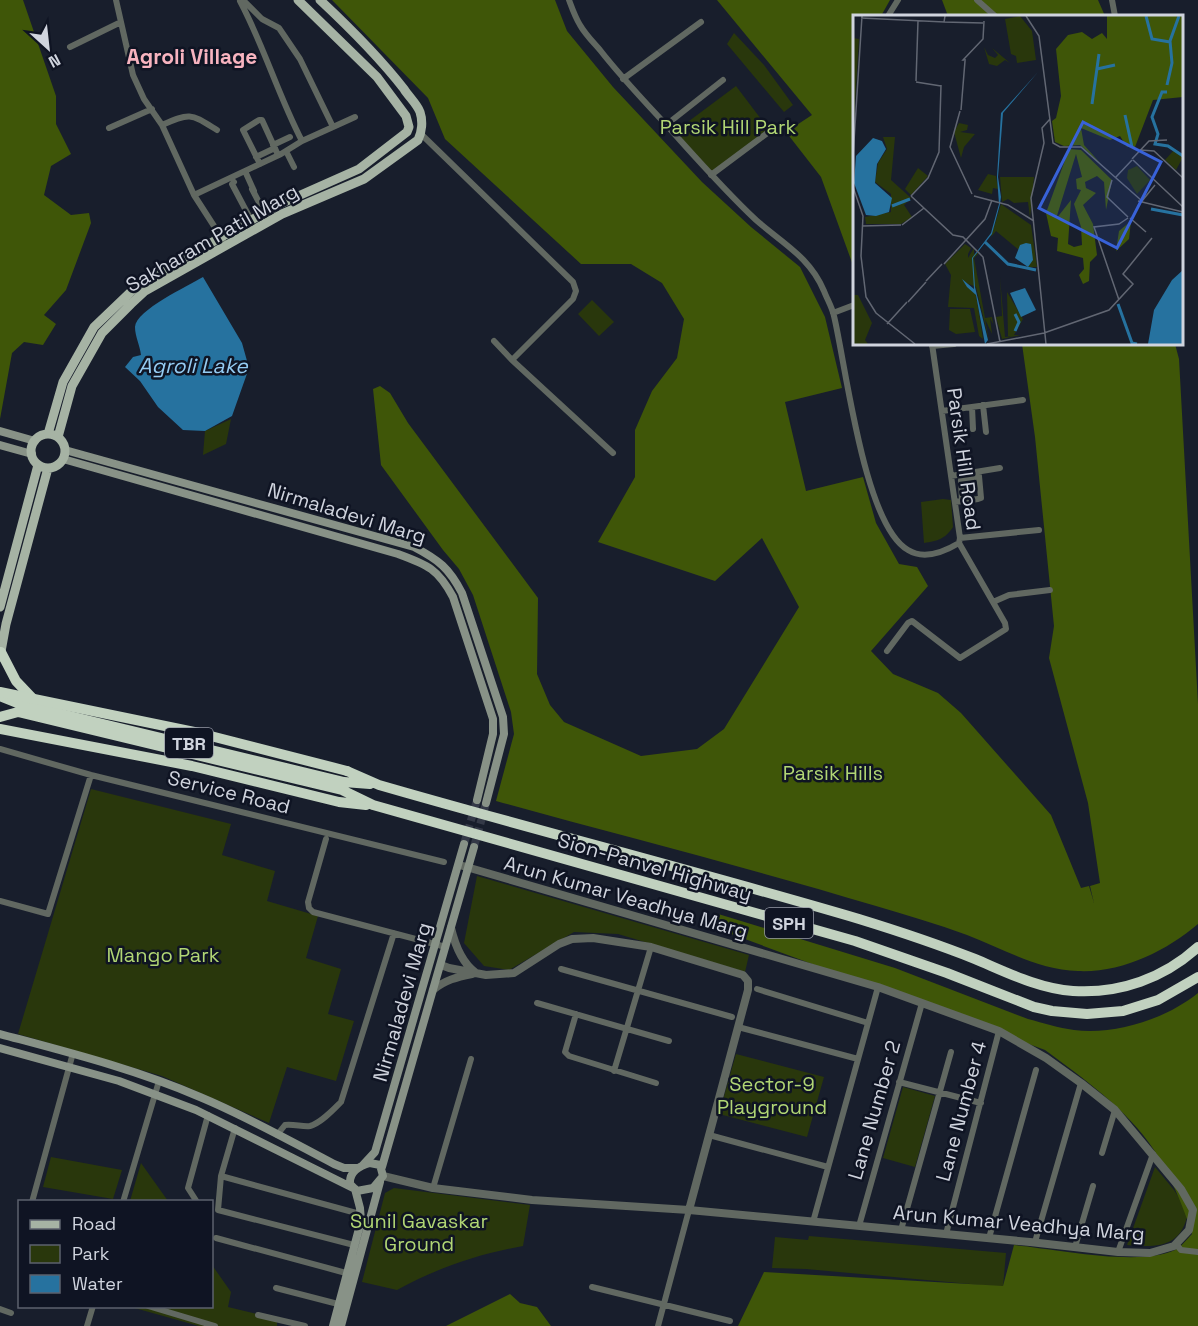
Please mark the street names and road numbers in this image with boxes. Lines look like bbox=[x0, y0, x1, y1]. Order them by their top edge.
street label: Sakharam Patil Marg bbox=[121, 178, 303, 298]
street label: Parsik Hill Road bbox=[941, 386, 987, 532]
street label: Nirmaladevi Marg bbox=[265, 477, 429, 549]
road number: TBR bbox=[165, 728, 213, 758]
street label: Service Road bbox=[165, 764, 293, 820]
street label: Sion-Panvel Highway bbox=[555, 827, 755, 907]
street label: Arun Kumar Veadhya Marg bbox=[501, 850, 751, 944]
road number: SPH bbox=[765, 908, 813, 938]
street label: Nirmaladevi Marg bbox=[367, 919, 437, 1085]
street label: Lane Number 2 bbox=[842, 1037, 906, 1183]
street label: Lane Number 4 bbox=[930, 1038, 992, 1184]
street label: Arun Kumar Veadhya Marg bbox=[892, 1199, 1146, 1247]

